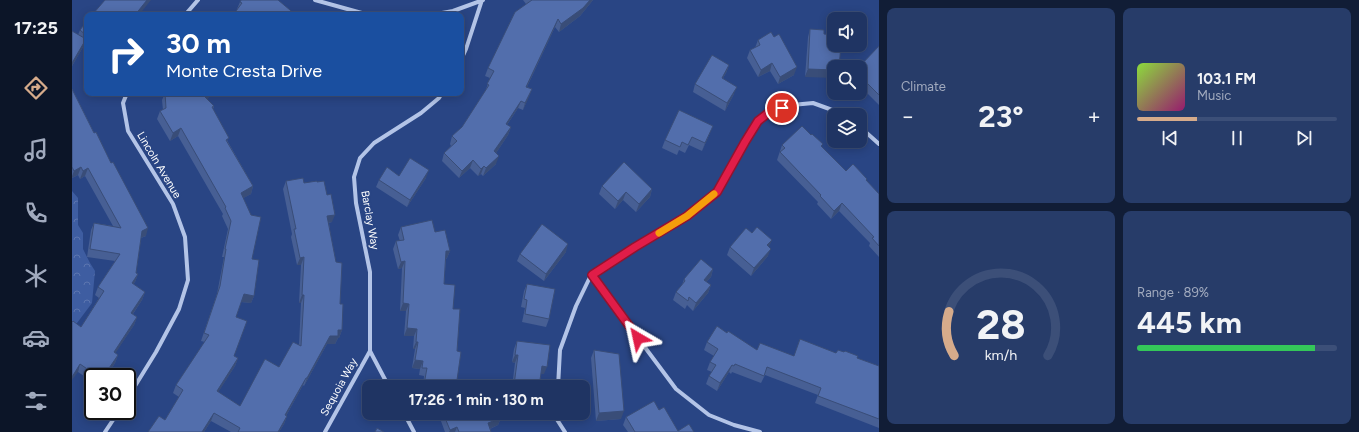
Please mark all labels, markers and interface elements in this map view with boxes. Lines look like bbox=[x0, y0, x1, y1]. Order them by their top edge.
map controls bbox=[827, 12, 867, 148]
button: sound bbox=[827, 12, 867, 52]
text: 17:25 bbox=[14, 17, 58, 39]
text: 30 m bbox=[166, 26, 231, 60]
icon: right bbox=[100, 28, 152, 80]
text: Monte Cresta Drive bbox=[166, 60, 322, 82]
button: search bbox=[827, 60, 867, 100]
text: 103.1 FM bbox=[1197, 70, 1256, 88]
icon: directions bbox=[22, 74, 50, 102]
text: Climate bbox=[901, 79, 946, 94]
text: Music bbox=[1197, 88, 1231, 103]
pin bbox=[765, 91, 799, 125]
icon: arrive bbox=[771, 97, 793, 119]
text: 23° bbox=[978, 98, 1024, 135]
text: − bbox=[901, 103, 915, 130]
text: + bbox=[1087, 103, 1101, 130]
button: layers bbox=[827, 108, 867, 148]
icon: previous bbox=[1159, 127, 1181, 149]
icon: pause bbox=[1226, 127, 1248, 149]
icon: next bbox=[1293, 127, 1315, 149]
street label: Lincoln Avenue bbox=[134, 129, 184, 201]
icon: music bbox=[22, 136, 50, 164]
street label: Barclay Way bbox=[358, 189, 382, 251]
icon: phone bbox=[22, 199, 50, 227]
icon: climate bbox=[22, 262, 50, 290]
text: Range · 89% bbox=[1137, 285, 1209, 300]
text: 28 bbox=[976, 298, 1026, 348]
text: 445 km bbox=[1137, 304, 1242, 341]
position arrow bbox=[617, 317, 659, 359]
icon: car bbox=[22, 324, 50, 352]
text: km/h bbox=[985, 345, 1017, 363]
street label: Sequoia Way bbox=[318, 356, 360, 418]
speed limit sign: 30 bbox=[84, 368, 136, 420]
icon: filters bbox=[22, 387, 50, 415]
text: 17:26 · 1 min · 130 m bbox=[408, 391, 544, 409]

